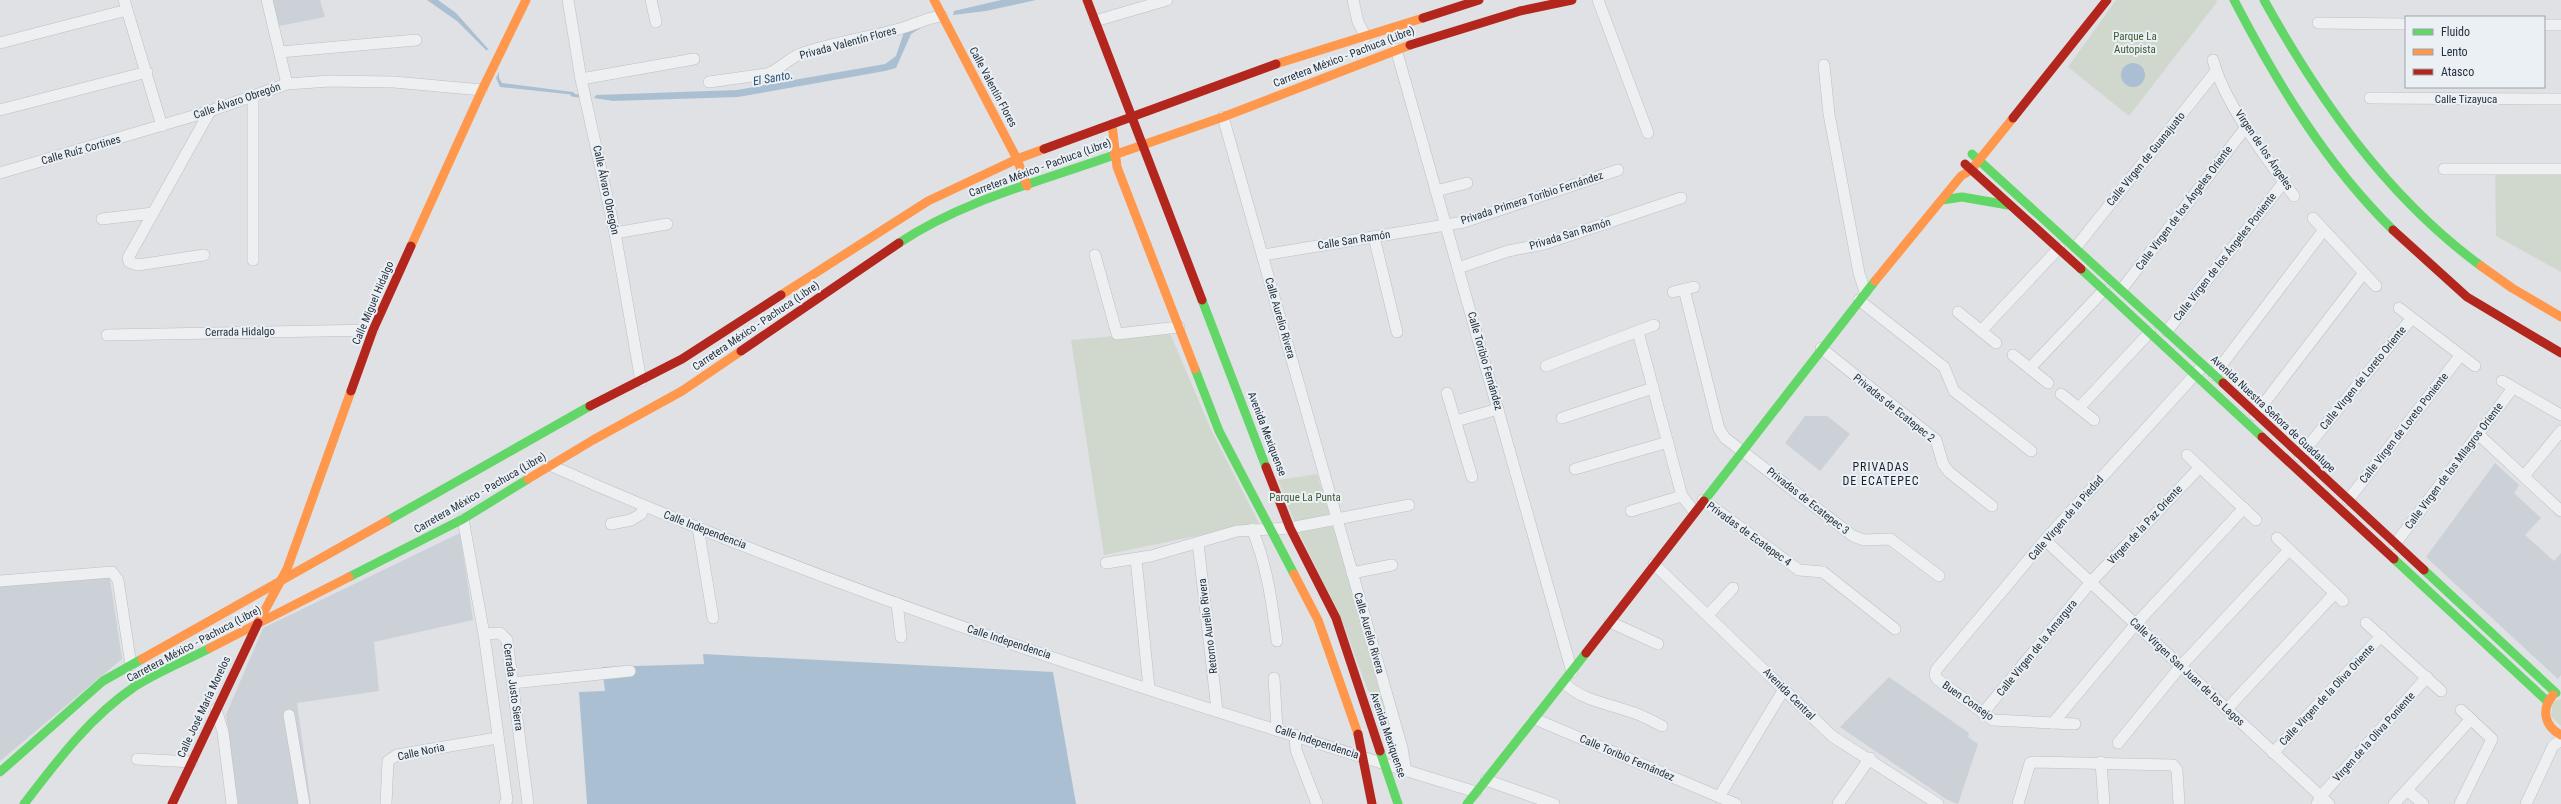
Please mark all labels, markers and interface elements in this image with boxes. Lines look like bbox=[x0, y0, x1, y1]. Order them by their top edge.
legend bbox=[2405, 16, 2545, 88]
street label: Privada Valentín Flores bbox=[798, 24, 898, 62]
street label: Carretera México - Pachuca (Libre) bbox=[1272, 24, 1416, 90]
text: Fluido bbox=[2441, 25, 2470, 39]
park label: Parque La Autopista bbox=[2113, 30, 2157, 56]
street label: Calle Valentín Flores bbox=[966, 45, 1020, 129]
text: Lento bbox=[2441, 45, 2468, 59]
text: Atasco bbox=[2441, 65, 2474, 79]
water label: El Santo. bbox=[752, 68, 794, 88]
street label: Calle Álvaro Obregón bbox=[192, 80, 282, 122]
street label: Calle Tizayuca bbox=[2435, 93, 2497, 106]
street label: Virgen de los Ángeles bbox=[2232, 107, 2296, 193]
street label: Calle Virgen de Guanajuato bbox=[2104, 109, 2188, 209]
street label: Calle Ruíz Cortines bbox=[40, 132, 122, 168]
street label: Carretera México - Pachuca (Libre) bbox=[967, 136, 1113, 200]
street label: Calle Virgen de los Ángeles Oriente bbox=[2133, 143, 2235, 273]
street label: Calle Álvaro Obregón bbox=[590, 144, 622, 236]
street label: Privada Primera Toribio Fernández bbox=[1459, 169, 1605, 227]
street label: Calle Virgen de los Ángeles Poniente bbox=[2171, 190, 2279, 324]
street label: Privada San Ramón bbox=[1528, 215, 1612, 253]
street label: Calle San Ramón bbox=[1317, 228, 1391, 252]
street label: Calle Miguel Hidalgo bbox=[350, 259, 397, 347]
street label: Calle Aurelio Rivera bbox=[1262, 276, 1298, 360]
street label: Carretera México - Pachuca (Libre) bbox=[690, 279, 822, 373]
street label: Calle Toribio Fernández bbox=[1465, 310, 1505, 412]
street label: Calle Virgen de Loreto Oriente bbox=[2317, 324, 2409, 432]
street label: Cerrada Hidalgo bbox=[205, 325, 276, 339]
street label: Avenida Nuestra Señora de Guadalupe bbox=[2208, 353, 2338, 475]
street label: Calle Virgen de Loreto Poniente bbox=[2357, 370, 2451, 486]
street label: Privadas de Ecatepec 2 bbox=[1851, 371, 1937, 445]
street label: Avenida Mexiquense bbox=[1245, 390, 1289, 478]
street label: Calle Virgen de los Milagros Oriente bbox=[2402, 400, 2506, 532]
street label: Carretera México - Pachuca (Libre) bbox=[412, 450, 548, 536]
district label: PRIVADAS DE ECATEPEC bbox=[1842, 460, 1920, 488]
street label: Privadas de Ecatepec 3 bbox=[1764, 465, 1852, 537]
street label: Calle Virgen de la Piedad bbox=[2026, 473, 2106, 563]
street label: Virgen de la Paz Oriente bbox=[2105, 483, 2185, 567]
park label: Parque La Punta bbox=[1269, 491, 1341, 504]
street label: Privadas de Ecatepec 4 bbox=[1704, 499, 1794, 569]
street label: Calle Independencia bbox=[662, 508, 748, 552]
street label: Retorno Aurelio Rivera bbox=[1196, 578, 1220, 674]
street label: Calle Aurelio Rivera bbox=[1351, 591, 1387, 675]
street label: Calle Virgen de la Amargura bbox=[1994, 597, 2080, 699]
street label: Carretera México - Pachuca (Libre) bbox=[125, 603, 263, 685]
street label: Calle Virgen San Juan de los Lagos bbox=[2127, 615, 2247, 729]
street label: Calle Independencia bbox=[965, 622, 1053, 662]
street label: Cerrada Justo Sierra bbox=[500, 642, 526, 732]
street label: Calle Virgen de la Oliva Oriente bbox=[2277, 642, 2377, 748]
street label: Calle José María Morelos bbox=[175, 654, 233, 760]
street label: Avenida Central bbox=[1760, 665, 1818, 723]
street label: Buen Consejo bbox=[1940, 679, 1997, 724]
street label: Virgen de la Oliva Poniente bbox=[2330, 689, 2418, 785]
street label: Avenida Mexiquense bbox=[1367, 691, 1409, 779]
street label: Calle Independencia bbox=[1273, 722, 1361, 762]
street label: Calle Toribio Fernández bbox=[1578, 732, 1676, 784]
street label: Calle Noria bbox=[396, 741, 446, 763]

